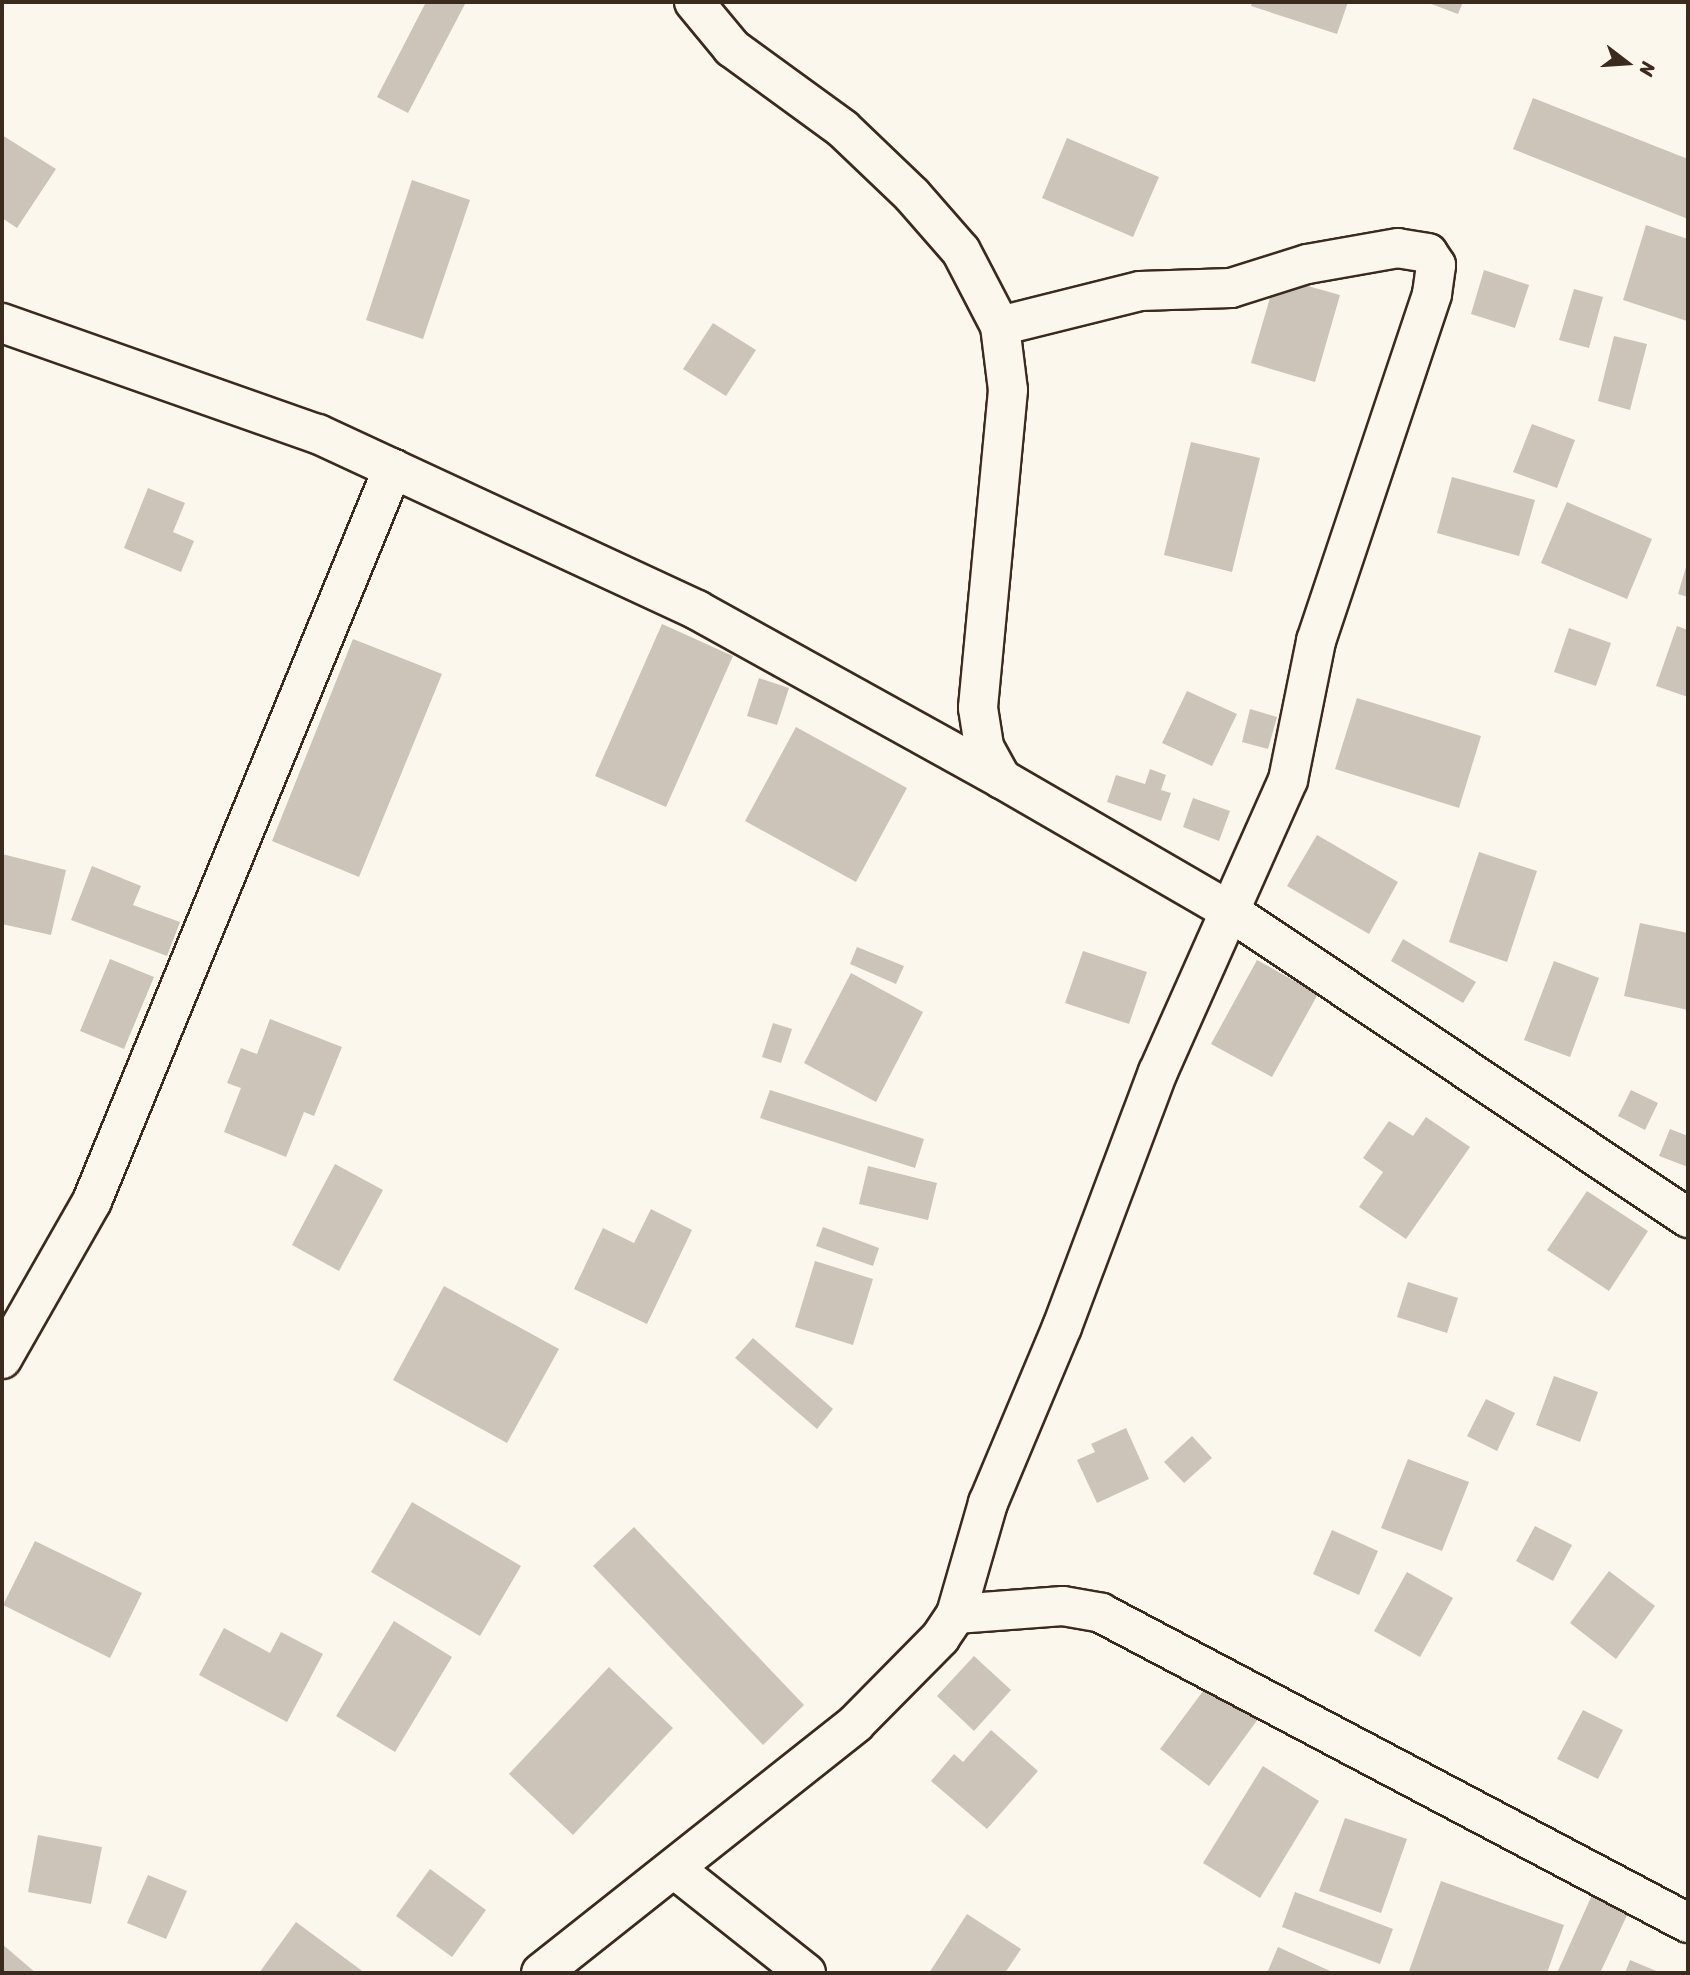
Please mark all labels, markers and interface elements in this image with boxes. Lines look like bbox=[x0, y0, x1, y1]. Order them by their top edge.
north arrow bbox=[1592, 28, 1662, 98]
text: N bbox=[1630, 58, 1665, 80]

